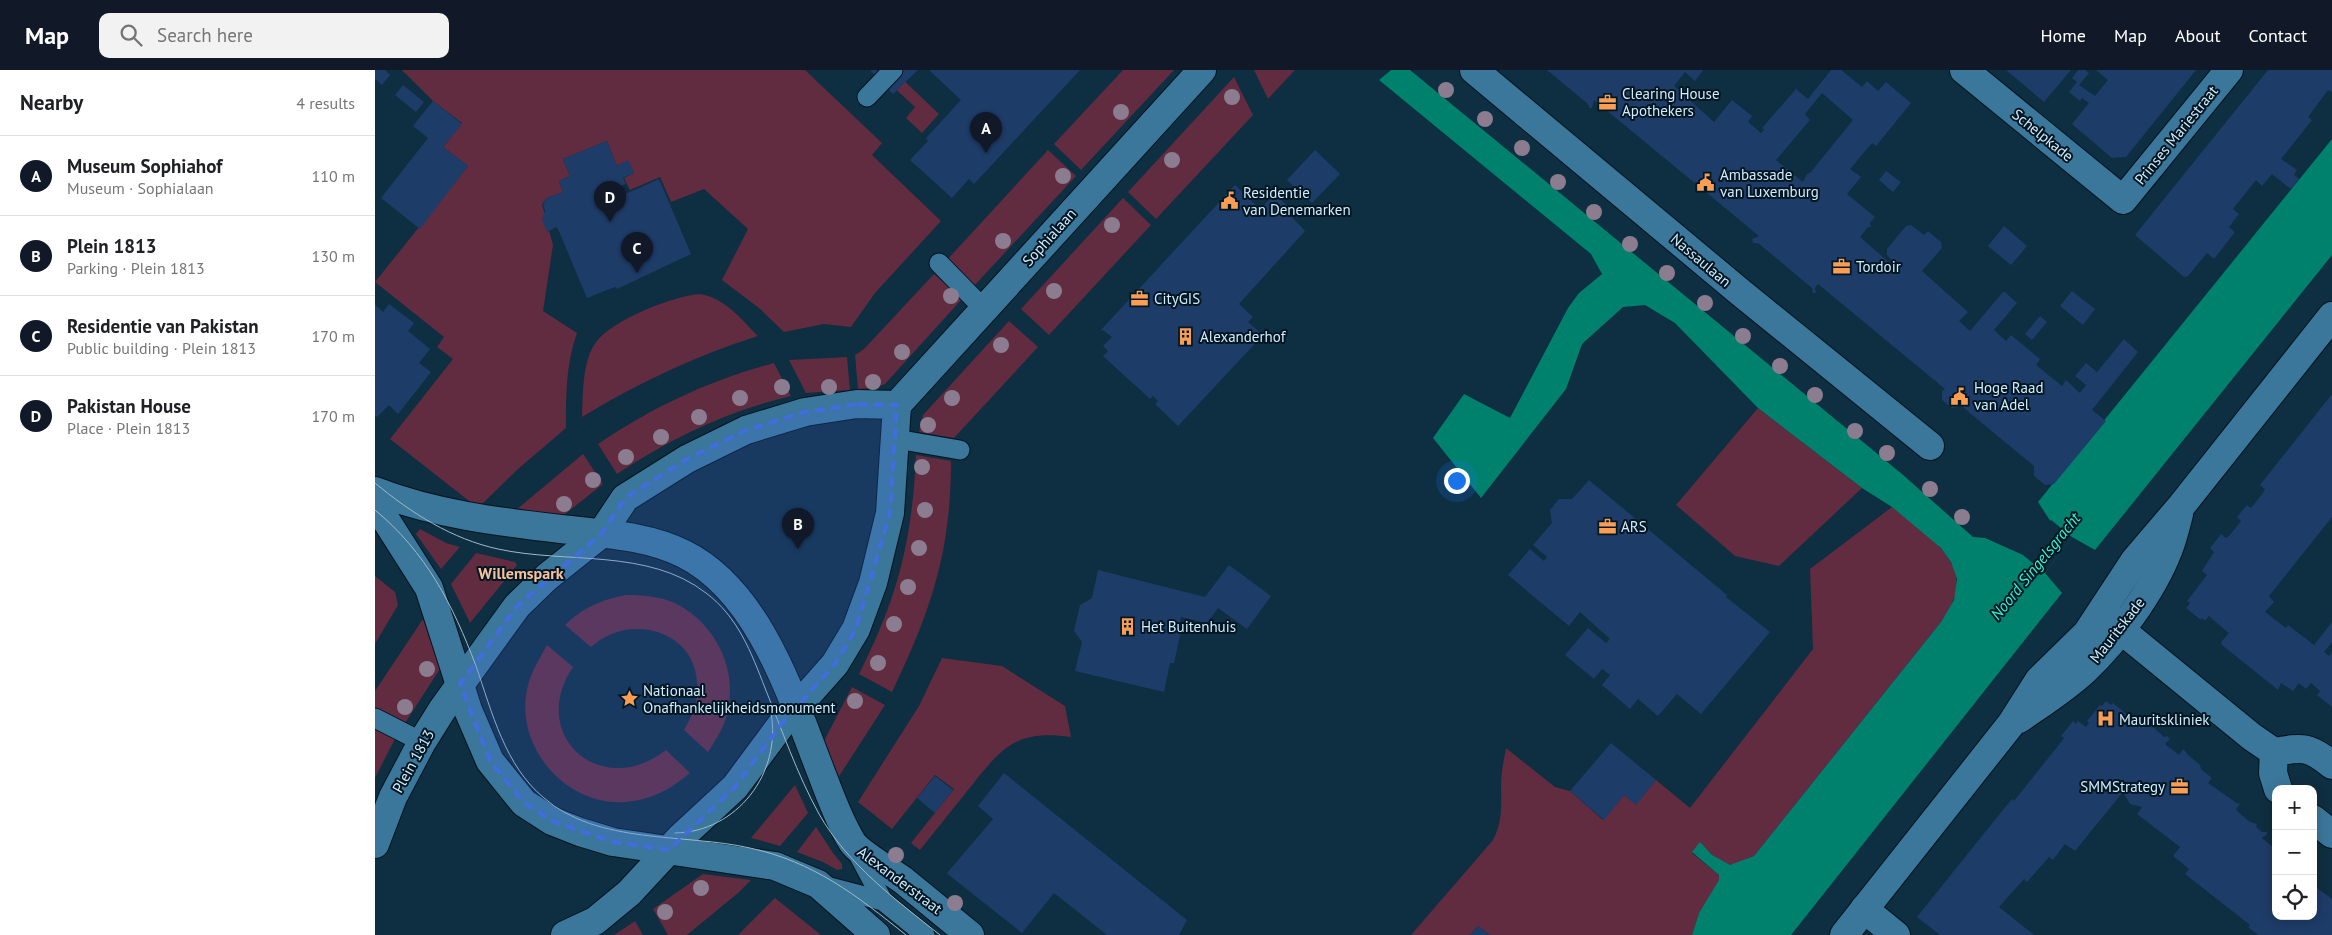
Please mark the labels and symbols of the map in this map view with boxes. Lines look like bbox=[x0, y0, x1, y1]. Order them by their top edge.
street label: Prinses Mariestraat bbox=[2130, 82, 2222, 188]
place label: Clearing House Apothekers bbox=[1622, 84, 1720, 120]
office icon: Clearing House Apothekers bbox=[1598, 92, 1618, 112]
street label: Schelpkade bbox=[2009, 105, 2077, 165]
pin: A bbox=[970, 112, 1002, 153]
place label: Ambassade van Luxemburg bbox=[1720, 165, 1819, 201]
public building icon: Ambassade van Luxemburg bbox=[1696, 173, 1716, 193]
pin: D bbox=[594, 181, 626, 222]
place label: Residentie van Denemarken bbox=[1243, 183, 1351, 219]
public building icon: Residentie van Denemarken bbox=[1219, 191, 1239, 211]
street label: Sophialaan bbox=[1018, 204, 1080, 270]
street label: Nassaulaan bbox=[1667, 229, 1735, 291]
pin: C bbox=[621, 232, 653, 273]
office icon: Tordoir bbox=[1832, 256, 1852, 276]
place label: Tordoir bbox=[1856, 257, 1901, 276]
office icon: CityGIS bbox=[1130, 288, 1150, 308]
place label: CityGIS bbox=[1154, 289, 1200, 308]
building icon: Alexanderhof bbox=[1176, 326, 1196, 346]
place label: Alexanderhof bbox=[1200, 327, 1287, 346]
place label: Hoge Raad van Adel bbox=[1974, 378, 2044, 414]
public building icon: Hoge Raad van Adel bbox=[1950, 386, 1970, 406]
your location bbox=[1444, 468, 1470, 494]
pin: B bbox=[782, 508, 814, 549]
water label: Noord Singelsgracht bbox=[1986, 508, 2085, 624]
office icon: ARS bbox=[1597, 516, 1617, 536]
place label: ARS bbox=[1621, 517, 1647, 536]
district label: Willemspark bbox=[478, 563, 564, 583]
street label: Mauritskade bbox=[2085, 593, 2149, 667]
building icon: Het Buitenhuis bbox=[1117, 616, 1137, 636]
place label: Het Buitenhuis bbox=[1141, 617, 1236, 636]
place label: Nationaal Onafhankelijkheidsmonument bbox=[643, 681, 836, 717]
place icon: Nationaal Onafhankelijkheidsmonument bbox=[619, 689, 639, 709]
hospital icon: Mauritskliniek bbox=[2095, 709, 2115, 729]
place label: Mauritskliniek bbox=[2119, 710, 2210, 729]
street label: Plein 1813 bbox=[388, 726, 438, 796]
office icon: SMMStrategy bbox=[2169, 776, 2189, 796]
place label: SMMStrategy bbox=[2080, 777, 2165, 796]
street label: Alexanderstraat bbox=[854, 842, 946, 918]

